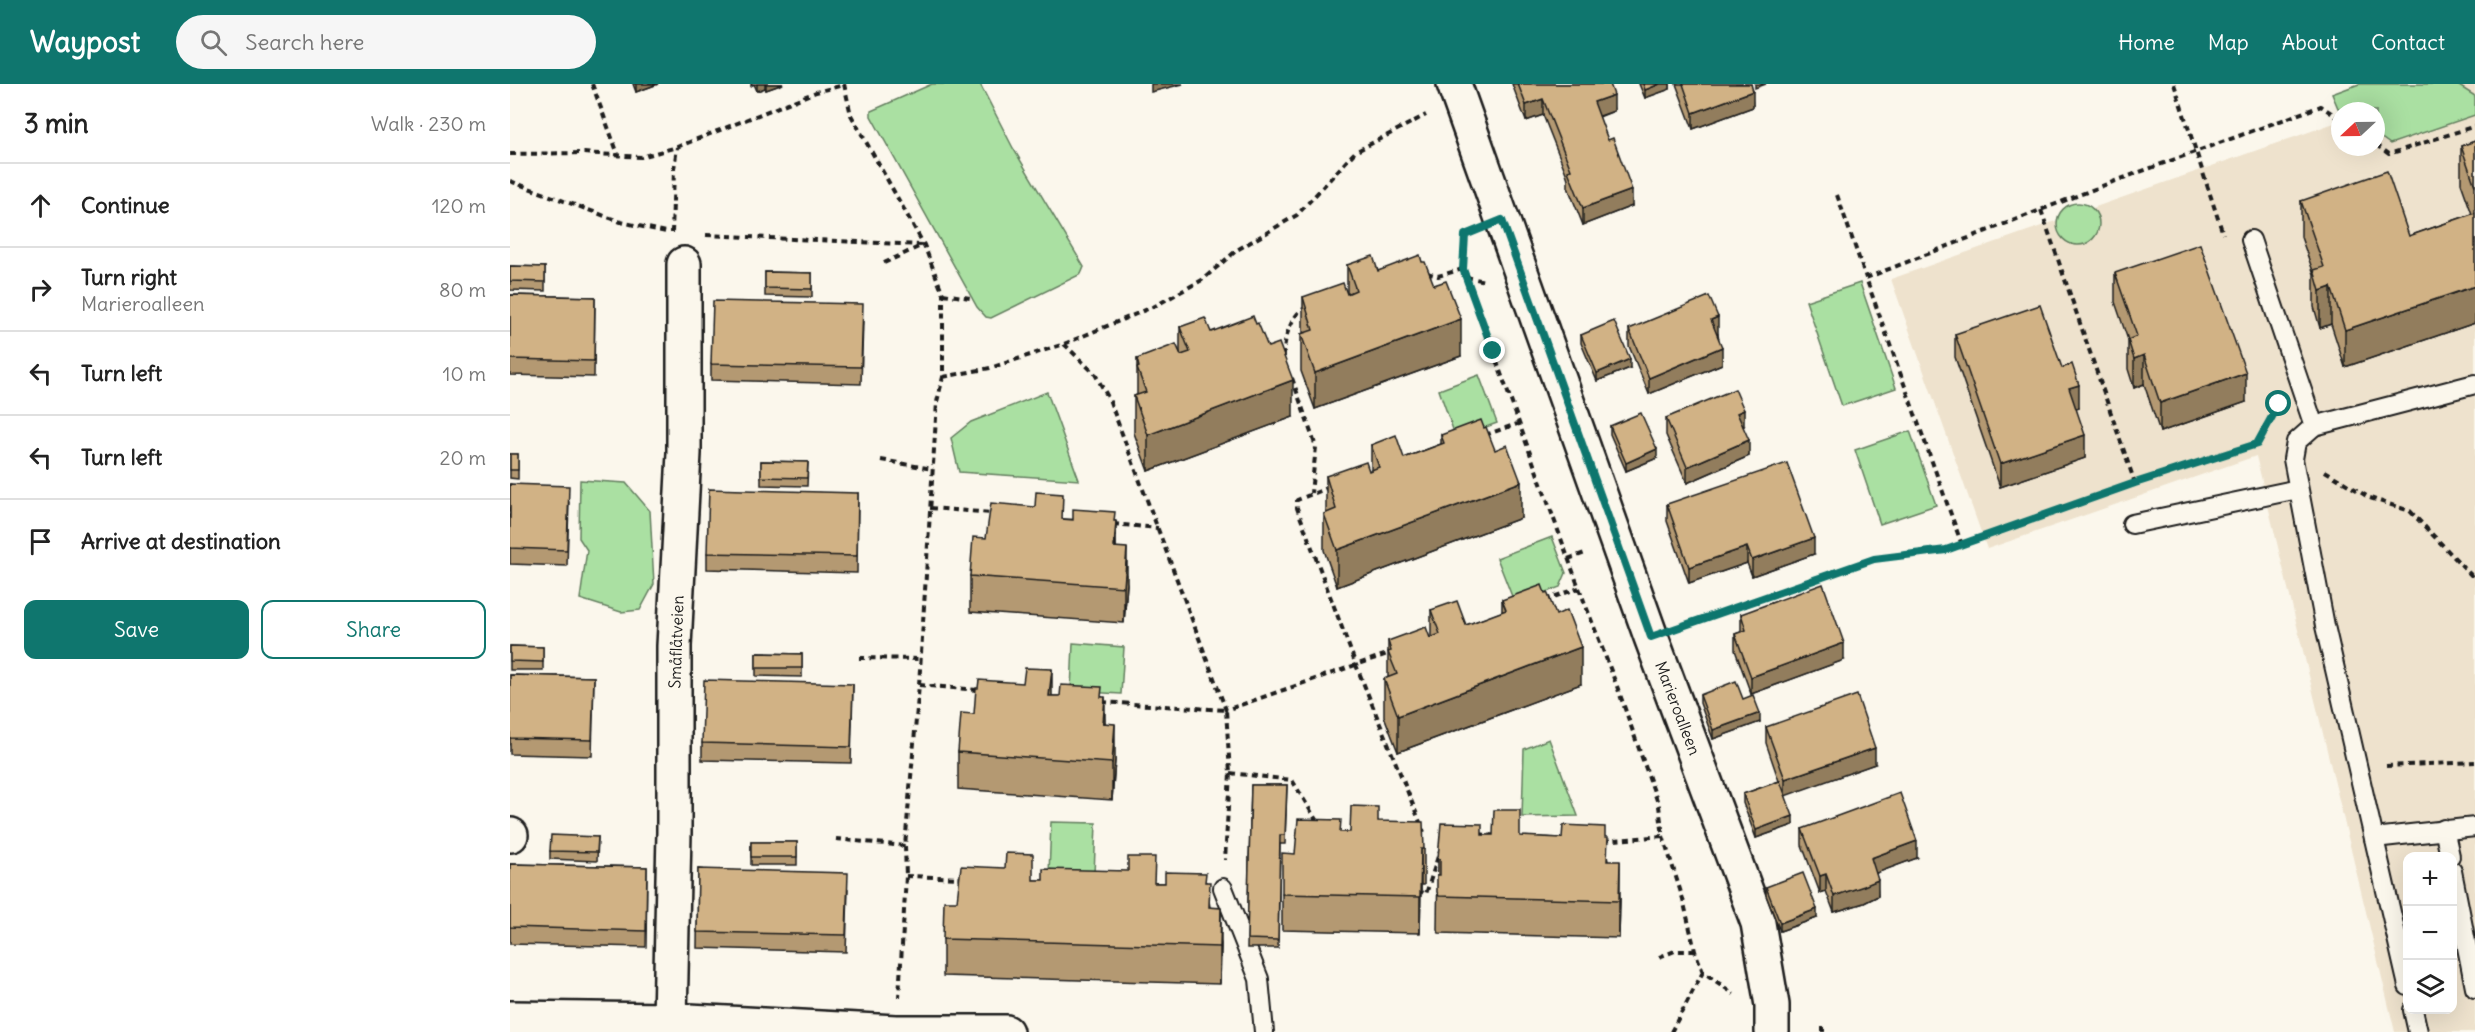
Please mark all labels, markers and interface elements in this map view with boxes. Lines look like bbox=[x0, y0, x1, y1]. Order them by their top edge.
search box bbox=[176, 15, 596, 69]
text: Waypost bbox=[30, 24, 140, 60]
icon: search bbox=[197, 26, 230, 59]
text: Search here bbox=[245, 28, 364, 56]
text: Home bbox=[2118, 29, 2175, 56]
text: Map bbox=[2208, 29, 2249, 56]
text: About bbox=[2282, 29, 2338, 56]
text: Contact bbox=[2371, 29, 2445, 56]
north arrow bbox=[2331, 102, 2385, 156]
text: 3 min bbox=[24, 107, 89, 140]
text: Walk · 230 m bbox=[371, 111, 486, 136]
icon: ahead bbox=[24, 189, 57, 222]
text: Continue bbox=[81, 191, 170, 219]
text: 120 m bbox=[432, 193, 486, 218]
text: Turn right bbox=[81, 263, 177, 291]
icon: right bbox=[24, 273, 57, 306]
text: 80 m bbox=[439, 277, 486, 302]
text: Marieroalleen bbox=[81, 291, 205, 316]
route end bbox=[1479, 337, 1505, 363]
icon: left bbox=[24, 357, 57, 390]
text: Turn left bbox=[81, 359, 162, 387]
text: 10 m bbox=[443, 361, 486, 386]
route start bbox=[2265, 390, 2291, 416]
icon: left bbox=[24, 441, 57, 474]
text: Turn left bbox=[81, 443, 162, 471]
text: 20 m bbox=[440, 445, 486, 470]
icon: arrive bbox=[24, 525, 57, 558]
text: Arrive at destination bbox=[81, 527, 281, 555]
street label: Småflåtveien bbox=[664, 595, 688, 689]
button: Save bbox=[24, 600, 249, 659]
button: Share bbox=[261, 600, 486, 659]
street label: Marieroalleen bbox=[1651, 658, 1705, 758]
map controls bbox=[2403, 852, 2457, 1014]
button: + bbox=[2403, 852, 2457, 906]
button: − bbox=[2403, 906, 2457, 960]
button: layers bbox=[2403, 960, 2457, 1014]

